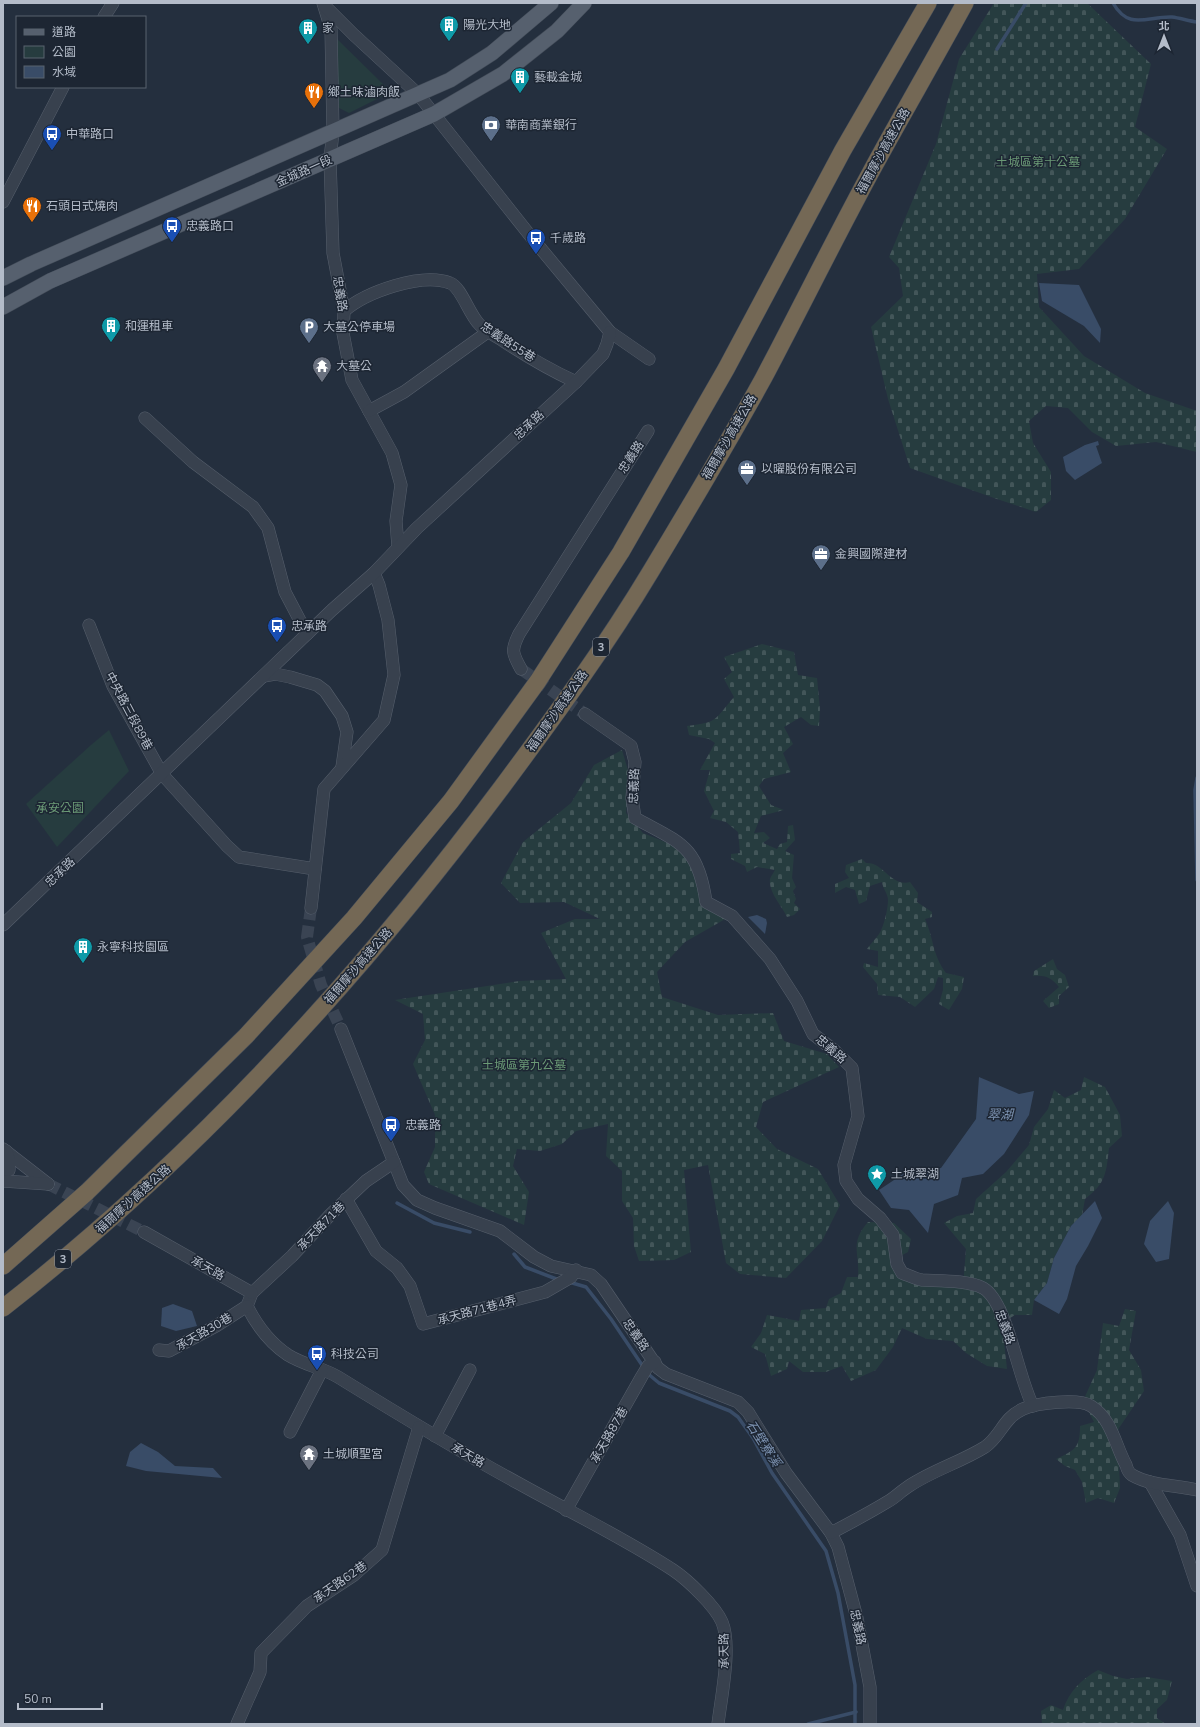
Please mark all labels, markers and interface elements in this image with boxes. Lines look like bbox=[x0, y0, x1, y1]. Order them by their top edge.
building icon: 陽光大地 bbox=[438, 14, 460, 42]
legend bbox=[16, 16, 146, 88]
north arrow bbox=[1144, 16, 1184, 56]
building icon: 家 bbox=[297, 17, 319, 45]
place label: 陽光大地 bbox=[463, 17, 511, 33]
text: 北 bbox=[1159, 19, 1170, 34]
place label: 家 bbox=[322, 20, 334, 36]
text: 道路 bbox=[52, 24, 76, 40]
text: 公園 bbox=[52, 44, 76, 60]
text: 水域 bbox=[52, 64, 76, 80]
building icon: 藝載金城 bbox=[509, 66, 531, 94]
place label: 藝載金城 bbox=[534, 69, 582, 85]
restaurant icon: 鄉土味滷肉飯 bbox=[303, 81, 325, 109]
place label: 鄉土味滷肉飯 bbox=[328, 84, 400, 100]
street label: 福爾摩沙高速公路 bbox=[853, 105, 913, 197]
bank icon: 華南商業銀行 bbox=[480, 114, 502, 142]
place label: 華南商業銀行 bbox=[505, 117, 577, 133]
bus stop icon: 中華路口 bbox=[41, 123, 63, 151]
place label: 中華路口 bbox=[66, 126, 114, 142]
street label: 金城路一段 bbox=[273, 151, 335, 191]
park label: 土城區第十公墓 bbox=[996, 154, 1080, 170]
restaurant icon: 石頭日式燒肉 bbox=[21, 195, 43, 223]
place label: 石頭日式燒肉 bbox=[46, 198, 118, 214]
bus stop icon: 忠義路口 bbox=[161, 215, 183, 243]
place label: 忠義路口 bbox=[186, 218, 234, 234]
bus stop icon: 千歲路 bbox=[525, 227, 547, 255]
place label: 千歲路 bbox=[550, 230, 586, 246]
street label: 忠義路 bbox=[329, 275, 351, 313]
building icon: 和運租車 bbox=[100, 315, 122, 343]
parking icon: 大墓公停車場 bbox=[298, 316, 320, 344]
place label: 和運租車 bbox=[125, 318, 173, 334]
street label: 忠義路55巷 bbox=[477, 318, 539, 366]
place label: 大墓公停車場 bbox=[323, 319, 395, 335]
temple icon: 大墓公 bbox=[311, 355, 333, 383]
place label: 大墓公 bbox=[336, 358, 372, 374]
street label: 福爾摩沙高速公路 bbox=[698, 391, 760, 483]
street label: 忠承路 bbox=[510, 407, 548, 443]
street label: 忠義路 bbox=[614, 438, 648, 476]
office icon: 以曜股份有限公司 bbox=[736, 458, 758, 486]
place label: 以曜股份有限公司 bbox=[761, 461, 857, 477]
office icon: 金興國際建材 bbox=[810, 543, 832, 571]
place label: 金興國際建材 bbox=[835, 546, 907, 562]
bus stop icon: 忠承路 bbox=[266, 615, 288, 643]
place label: 忠承路 bbox=[291, 618, 327, 634]
road number: 3 bbox=[593, 638, 609, 656]
street label: 福爾摩沙高速公路 bbox=[523, 667, 591, 755]
street label: 中央路三段89巷 bbox=[102, 669, 156, 753]
street label: 忠義路 bbox=[625, 768, 643, 804]
park label: 承安公園 bbox=[36, 800, 84, 816]
street label: 忠承路 bbox=[41, 854, 79, 890]
street label: 福爾摩沙高速公路 bbox=[320, 925, 396, 1007]
building icon: 永寧科技園區 bbox=[72, 936, 94, 964]
place label: 永寧科技園區 bbox=[97, 939, 169, 955]
street label: 忠義路 bbox=[812, 1031, 850, 1067]
park label: 土城區第九公墓 bbox=[482, 1057, 566, 1073]
water label: 翠湖 bbox=[987, 1106, 1015, 1124]
bus stop icon: 忠義路 bbox=[380, 1114, 402, 1142]
place label: 忠義路 bbox=[405, 1117, 441, 1133]
street label: 福爾摩沙高速公路 bbox=[92, 1161, 174, 1237]
place icon: 土城翠湖 bbox=[866, 1163, 888, 1191]
place label: 土城翠湖 bbox=[891, 1166, 939, 1182]
street label: 承天路71巷 bbox=[294, 1198, 348, 1254]
road number: 3 bbox=[55, 1250, 71, 1268]
street label: 承天路 bbox=[188, 1252, 228, 1284]
street label: 承天路71巷4弄 bbox=[436, 1292, 518, 1328]
street label: 忠義路 bbox=[991, 1307, 1019, 1347]
street label: 承天路30巷 bbox=[173, 1309, 235, 1355]
street label: 忠義路 bbox=[619, 1316, 653, 1354]
bus stop icon: 科技公司 bbox=[306, 1343, 328, 1371]
place label: 科技公司 bbox=[331, 1346, 379, 1362]
street label: 承天路87巷 bbox=[586, 1404, 632, 1466]
water label: 石壁寮溪 bbox=[741, 1417, 786, 1472]
street label: 承天路 bbox=[448, 1439, 488, 1471]
temple icon: 土城順聖宮 bbox=[298, 1443, 320, 1471]
place label: 土城順聖宮 bbox=[323, 1446, 383, 1462]
street label: 承天路62巷 bbox=[310, 1558, 370, 1606]
street label: 忠義路 bbox=[846, 1608, 870, 1646]
street label: 承天路 bbox=[716, 1633, 732, 1669]
scale bar bbox=[18, 1685, 102, 1711]
text: 50 m bbox=[24, 1691, 52, 1707]

